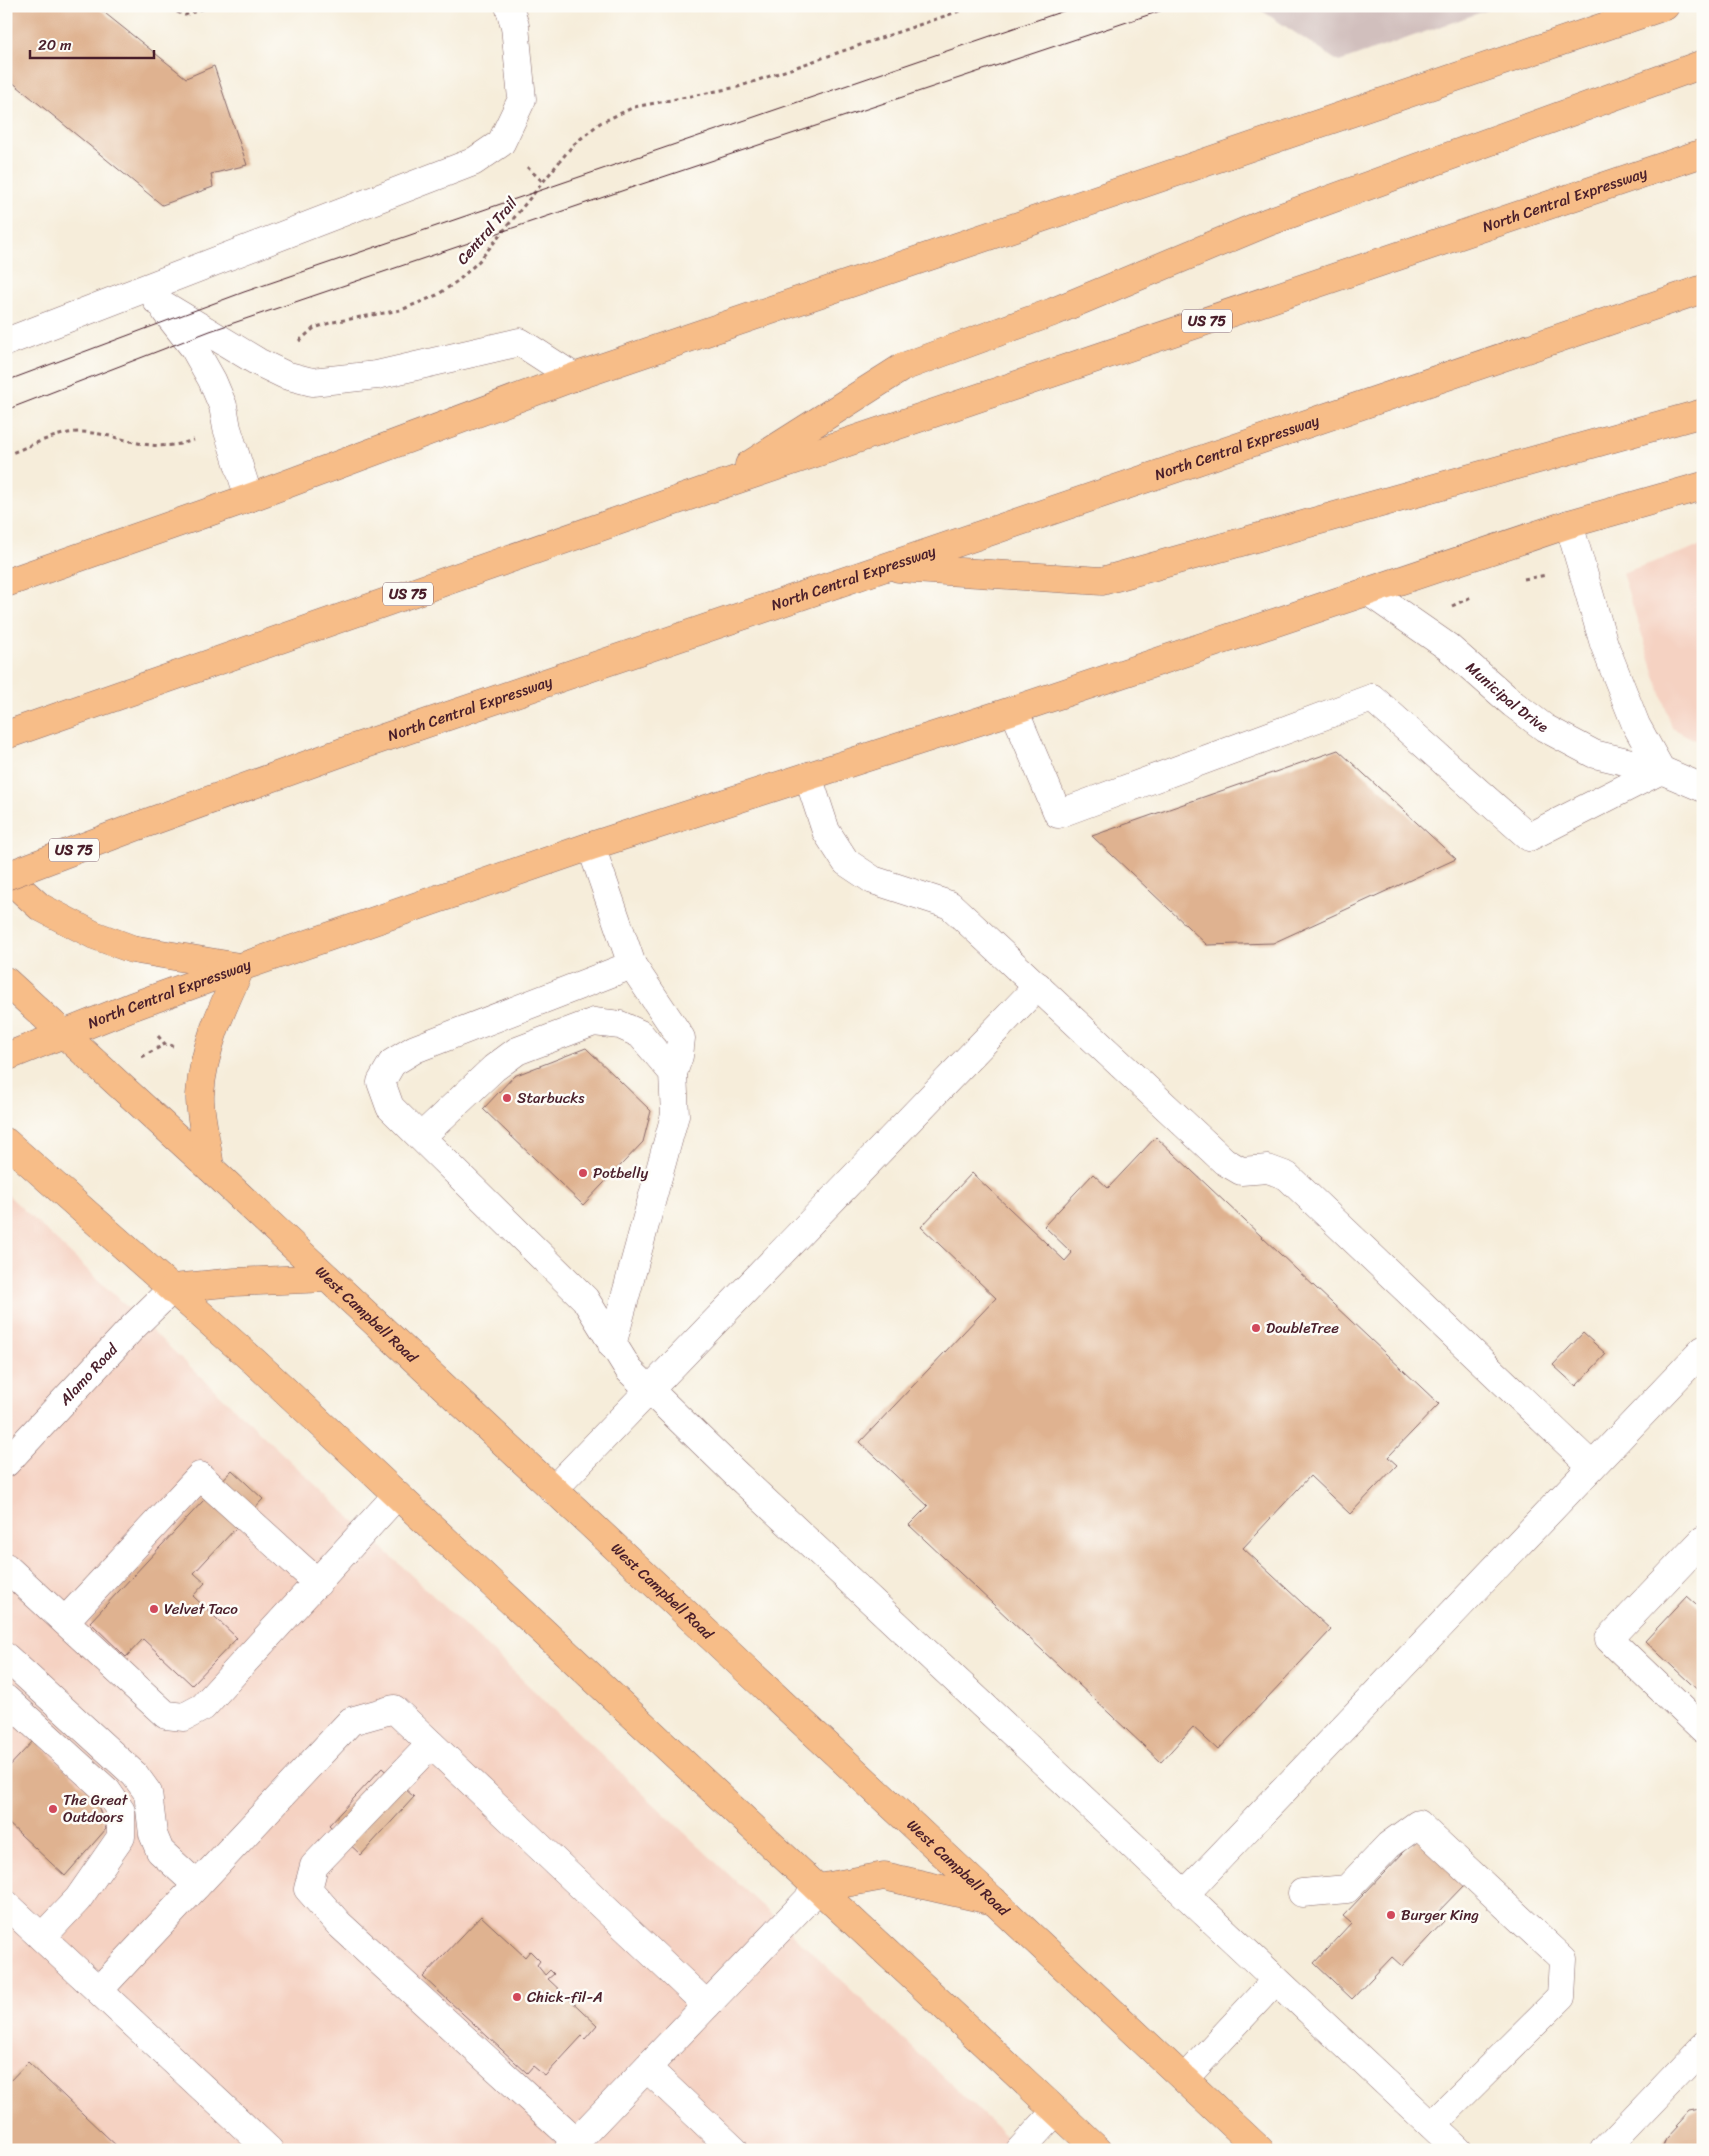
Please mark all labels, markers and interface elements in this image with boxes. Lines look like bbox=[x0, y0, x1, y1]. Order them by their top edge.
scale bar bbox=[30, 28, 154, 60]
text: 20 m bbox=[38, 32, 72, 58]
street label: North Central Expressway bbox=[1479, 160, 1651, 240]
street label: Central Trail bbox=[450, 191, 524, 271]
road number: US 75 bbox=[1182, 310, 1232, 332]
street label: North Central Expressway bbox=[1151, 407, 1323, 488]
street label: North Central Expressway bbox=[767, 538, 940, 618]
road number: US 75 bbox=[383, 582, 433, 606]
street label: Municipal Drive bbox=[1460, 655, 1554, 740]
street label: North Central Expressway bbox=[384, 668, 556, 749]
road number: US 75 bbox=[49, 838, 99, 862]
street label: North Central Expressway bbox=[83, 951, 255, 1036]
place label: Starbucks bbox=[517, 1085, 585, 1111]
marker: Starbucks bbox=[501, 1092, 513, 1104]
place label: Potbelly bbox=[593, 1160, 649, 1186]
marker: Potbelly bbox=[577, 1167, 589, 1179]
street label: West Campbell Road bbox=[309, 1259, 425, 1370]
place label: DoubleTree bbox=[1266, 1315, 1339, 1341]
marker: DoubleTree bbox=[1250, 1322, 1262, 1334]
street label: Alamo Road bbox=[52, 1337, 125, 1412]
street label: West Campbell Road bbox=[605, 1536, 721, 1647]
place label: Velvet Taco bbox=[164, 1596, 238, 1622]
marker: Velvet Taco bbox=[148, 1603, 160, 1615]
place label: The Great Outdoors bbox=[63, 1787, 129, 1830]
marker: The Great Outdoors bbox=[47, 1803, 59, 1815]
street label: West Campbell Road bbox=[901, 1813, 1016, 1923]
place label: Burger King bbox=[1401, 1902, 1479, 1928]
marker: Burger King bbox=[1385, 1909, 1397, 1921]
place label: Chick-fil-A bbox=[527, 1984, 603, 2010]
marker: Chick-fil-A bbox=[511, 1991, 523, 2003]

